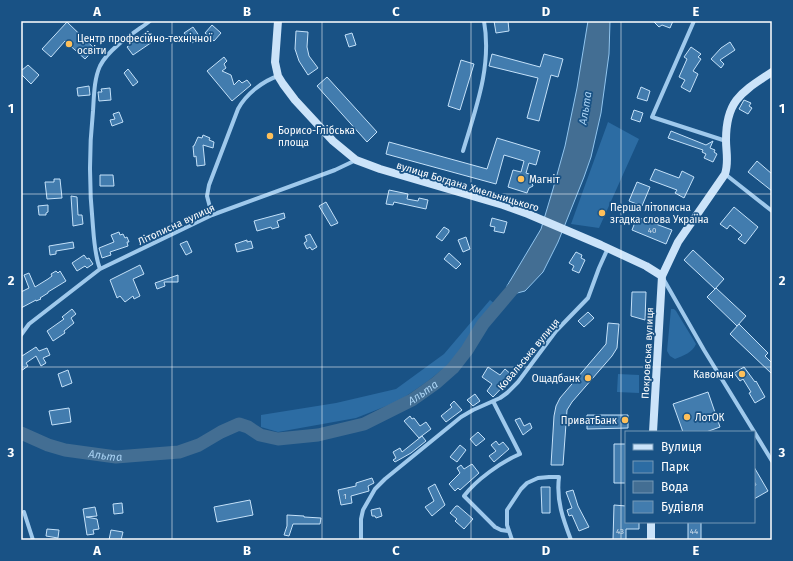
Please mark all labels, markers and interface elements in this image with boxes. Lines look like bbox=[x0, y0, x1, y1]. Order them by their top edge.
text: A bbox=[92, 4, 101, 19]
text: B bbox=[243, 4, 251, 19]
text: C bbox=[392, 4, 400, 19]
text: D bbox=[542, 4, 551, 19]
text: E bbox=[693, 4, 700, 19]
place label: Центр професійно-технічної освіти bbox=[77, 32, 213, 57]
marker: Центр професійно-технічної освіти bbox=[64, 39, 74, 49]
water label: Альта bbox=[576, 90, 595, 127]
text: 1 bbox=[8, 101, 14, 116]
text: 1 bbox=[779, 101, 785, 116]
place label: Борисо-Глібська площа bbox=[278, 124, 355, 149]
marker: Борисо-Глібська площа bbox=[265, 131, 275, 141]
street label: вулиця Богдана Хмельницького bbox=[395, 159, 541, 214]
place label: Магніт bbox=[529, 173, 560, 186]
marker: Магніт bbox=[516, 174, 526, 184]
street label: Літописна вулиця bbox=[136, 201, 217, 248]
place label: Перша літописна згадка слова Україна bbox=[610, 201, 709, 226]
marker: Перша літописна згадка слова Україна bbox=[597, 208, 607, 218]
house number: 40 bbox=[648, 226, 657, 235]
text: 2 bbox=[8, 273, 15, 288]
text: 2 bbox=[779, 273, 786, 288]
street label: Покровська вулиця bbox=[640, 307, 656, 399]
street label: Ковальська вулиця bbox=[495, 316, 562, 393]
place label: Кавоман bbox=[693, 369, 734, 381]
marker: Кавоман bbox=[737, 369, 747, 379]
place label: Ощадбанк bbox=[532, 373, 581, 385]
marker: Ощадбанк bbox=[583, 373, 593, 383]
water label: Альта bbox=[405, 378, 441, 408]
marker: ЛотОК bbox=[682, 412, 692, 422]
place label: ЛотОК bbox=[695, 412, 725, 424]
place label: ПриватБанк bbox=[561, 415, 618, 427]
marker: ПриватБанк bbox=[620, 415, 630, 425]
legend bbox=[625, 431, 755, 523]
text: Вулиця bbox=[661, 440, 702, 454]
text: 3 bbox=[7, 445, 15, 460]
text: 3 bbox=[778, 445, 786, 460]
water label: Альта bbox=[87, 447, 123, 464]
text: Парк bbox=[661, 460, 690, 474]
text: Вода bbox=[661, 480, 688, 494]
house number: 1 bbox=[343, 492, 347, 501]
text: Будівля bbox=[661, 500, 704, 514]
house number: 43 bbox=[616, 527, 624, 536]
house number: 44 bbox=[690, 527, 699, 536]
text: A bbox=[92, 543, 101, 558]
text: B bbox=[243, 543, 251, 558]
text: C bbox=[392, 543, 400, 558]
text: D bbox=[542, 543, 551, 558]
text: E bbox=[693, 543, 700, 558]

